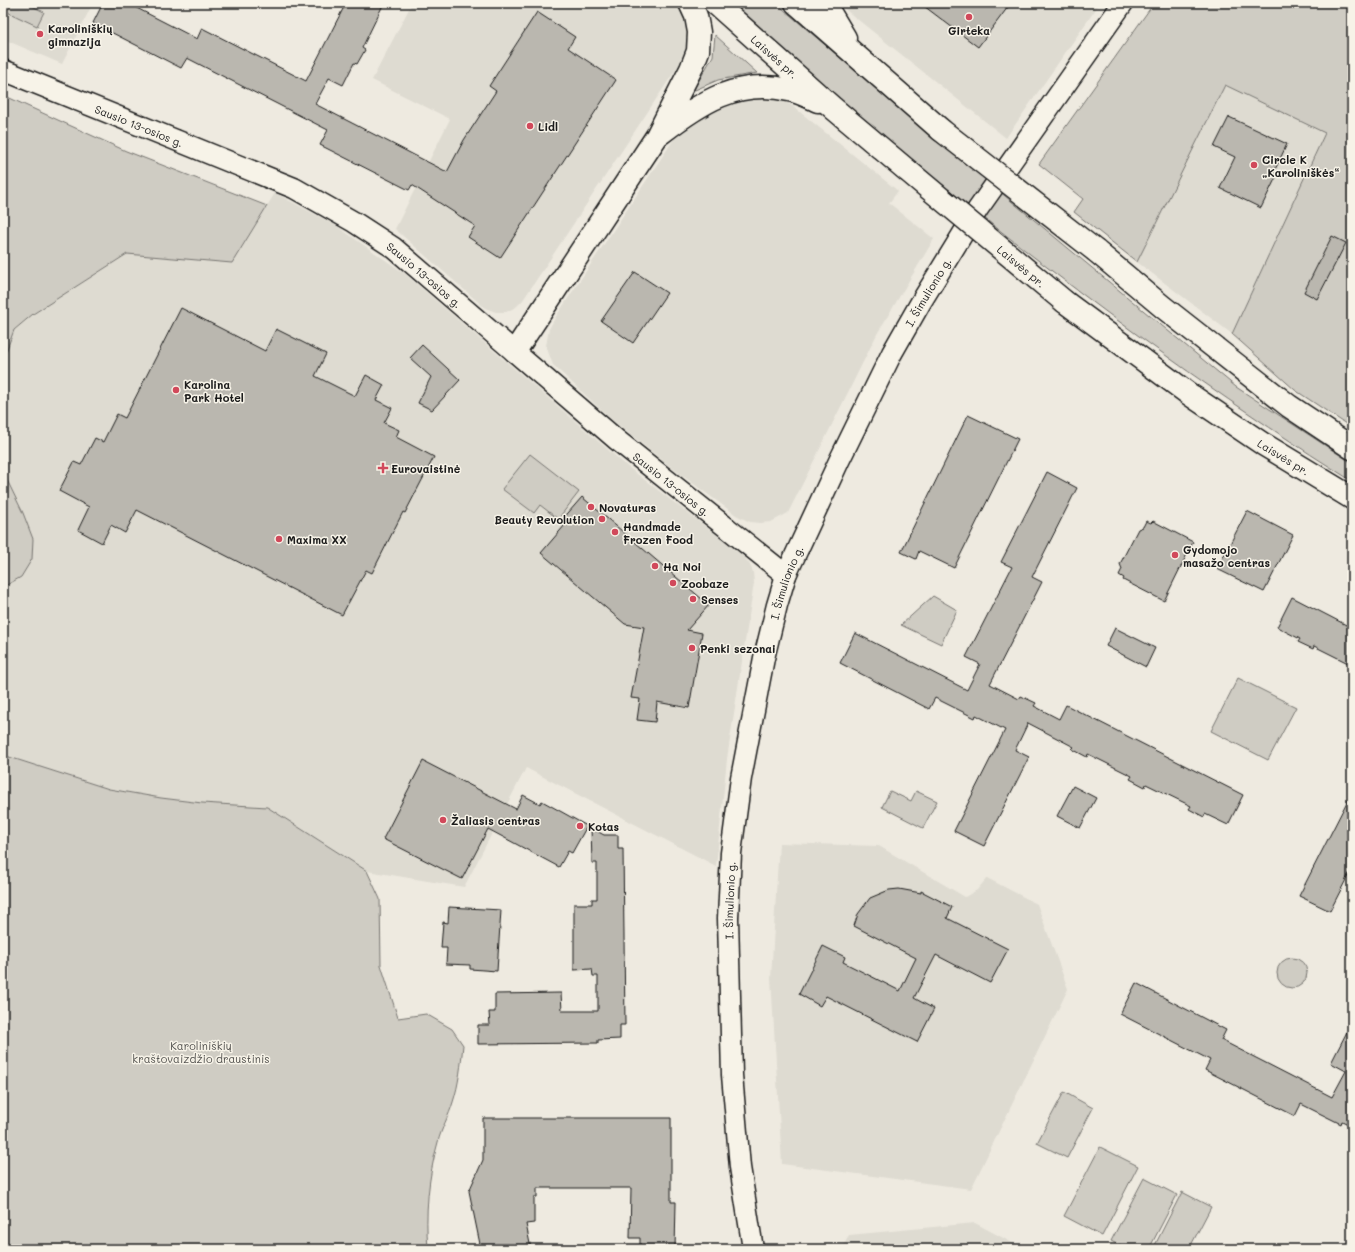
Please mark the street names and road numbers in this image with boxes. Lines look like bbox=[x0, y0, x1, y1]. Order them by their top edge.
street label: Laisvės pr. bbox=[748, 31, 802, 81]
street label: Sausio 13-osios g. bbox=[93, 101, 186, 150]
street label: Sausio 13-osios g. bbox=[384, 238, 465, 311]
street label: Laisvės pr. bbox=[994, 241, 1049, 290]
street label: I. Šimulionio g. bbox=[901, 255, 954, 329]
street label: Laisvės pr. bbox=[1255, 435, 1313, 478]
street label: Sausio 13-osios g. bbox=[630, 448, 713, 519]
street label: I. Šimulionio g. bbox=[766, 543, 806, 621]
street label: I. Šimulionio g. bbox=[721, 861, 738, 940]

